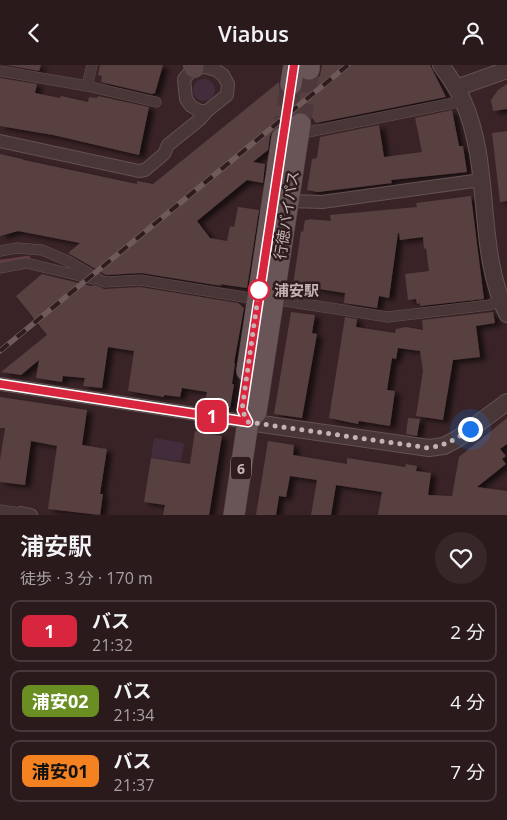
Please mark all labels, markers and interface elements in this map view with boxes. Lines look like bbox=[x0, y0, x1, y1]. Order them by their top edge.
text: Viabus bbox=[218, 18, 289, 48]
icon: back bbox=[20, 19, 48, 47]
icon: person bbox=[459, 19, 487, 47]
street label: 行徳バイパス bbox=[269, 169, 303, 261]
marker: 浦安駅 bbox=[248, 279, 270, 301]
place label: 浦安駅 bbox=[274, 280, 319, 300]
line badge: 1 bbox=[196, 400, 228, 432]
text: 1 bbox=[207, 404, 217, 428]
your location bbox=[458, 417, 483, 442]
road number: 6 bbox=[231, 457, 251, 479]
text: 浦安駅 bbox=[20, 529, 92, 562]
button: heart bbox=[435, 532, 487, 584]
text: 徒歩 · 3 分 · 170 m bbox=[20, 567, 153, 589]
text: バス bbox=[92, 608, 130, 634]
text: 1 bbox=[44, 619, 55, 643]
text: 2 分 bbox=[450, 619, 485, 645]
text: 21:32 bbox=[92, 634, 133, 656]
text: バス bbox=[114, 678, 152, 704]
text: 浦安02 bbox=[32, 689, 89, 713]
text: 4 分 bbox=[450, 689, 485, 715]
text: 21:34 bbox=[114, 704, 154, 726]
text: バス bbox=[114, 748, 152, 774]
text: 浦安01 bbox=[32, 759, 89, 783]
text: 7 分 bbox=[450, 759, 485, 785]
text: 21:37 bbox=[114, 774, 154, 796]

